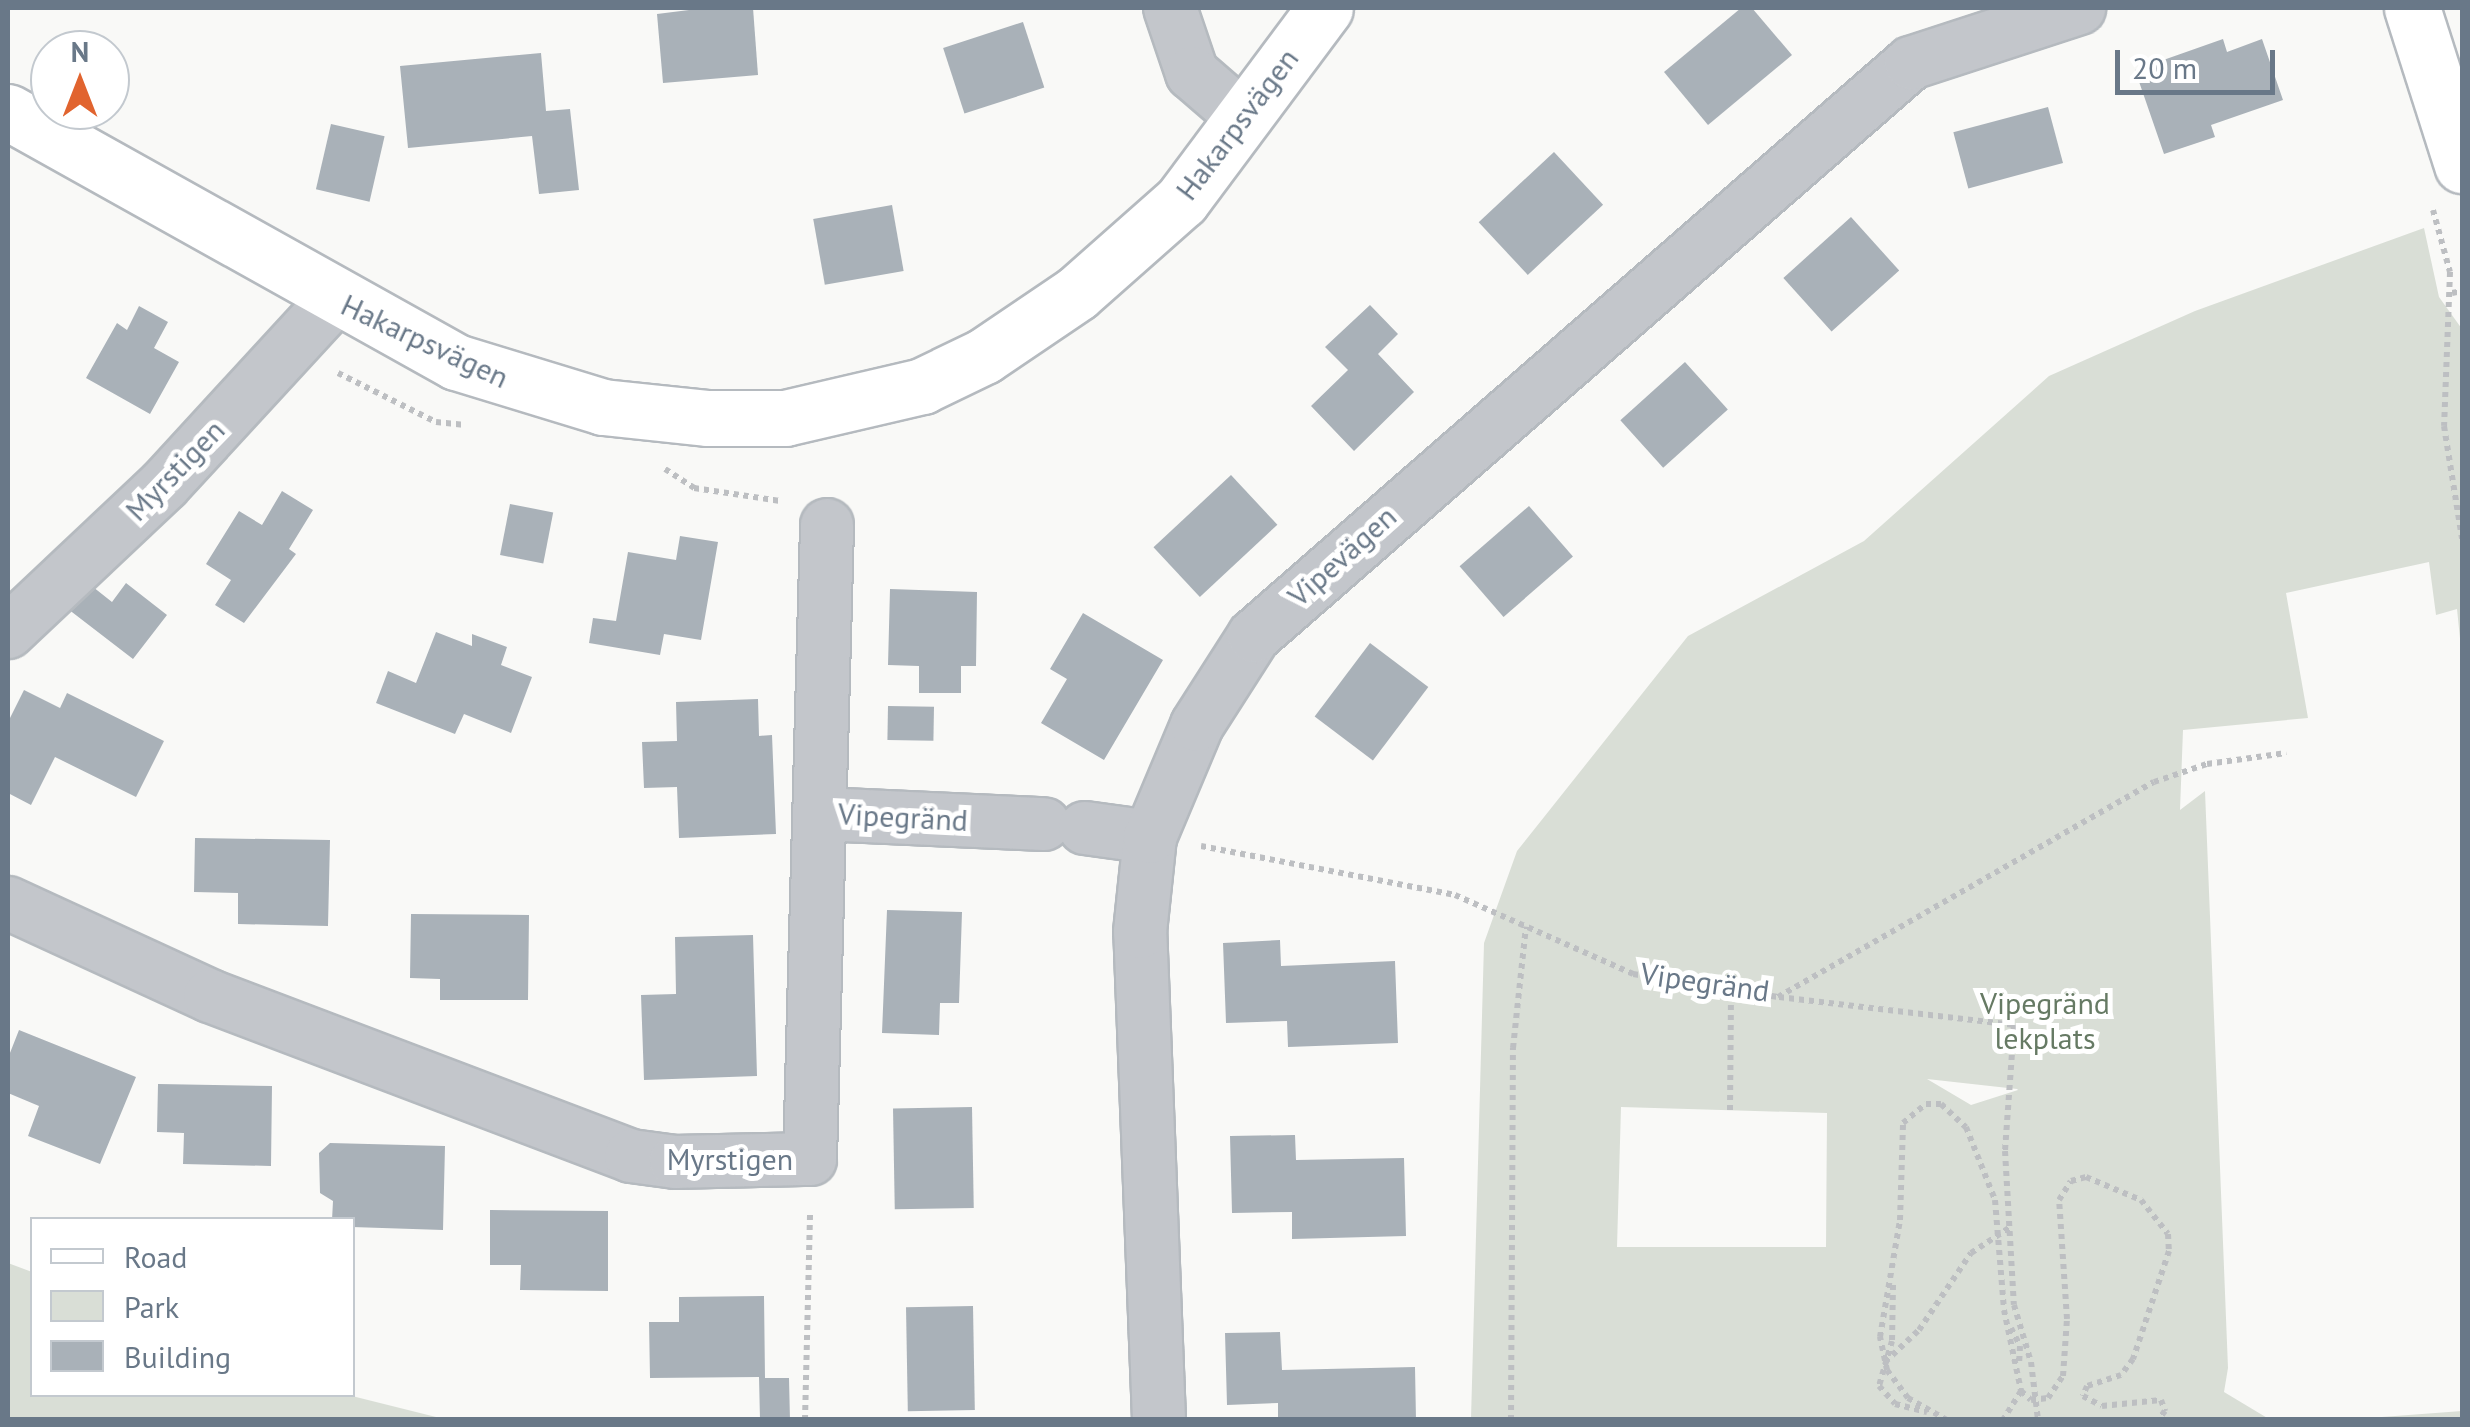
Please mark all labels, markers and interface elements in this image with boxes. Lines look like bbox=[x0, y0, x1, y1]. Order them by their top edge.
north arrow bbox=[30, 30, 130, 130]
scale bar bbox=[2120, 30, 2280, 92]
text: N bbox=[71, 33, 89, 70]
street label: Hakarpsvägen bbox=[1168, 41, 1306, 207]
text: 20 m bbox=[2132, 48, 2197, 87]
street label: Hakarpsvägen bbox=[336, 287, 514, 395]
street label: Myrstigen bbox=[118, 412, 232, 528]
street label: Vipevägen bbox=[1281, 498, 1403, 614]
street label: Vipegränd bbox=[837, 796, 969, 838]
street label: Vipegränd bbox=[1638, 955, 1772, 1009]
park label: Vipegränd lekplats bbox=[1980, 985, 2110, 1056]
street label: Myrstigen bbox=[667, 1141, 793, 1177]
legend bbox=[30, 1217, 355, 1397]
text: Road bbox=[124, 1237, 188, 1276]
text: Park bbox=[124, 1287, 179, 1326]
text: Building bbox=[124, 1337, 231, 1376]

